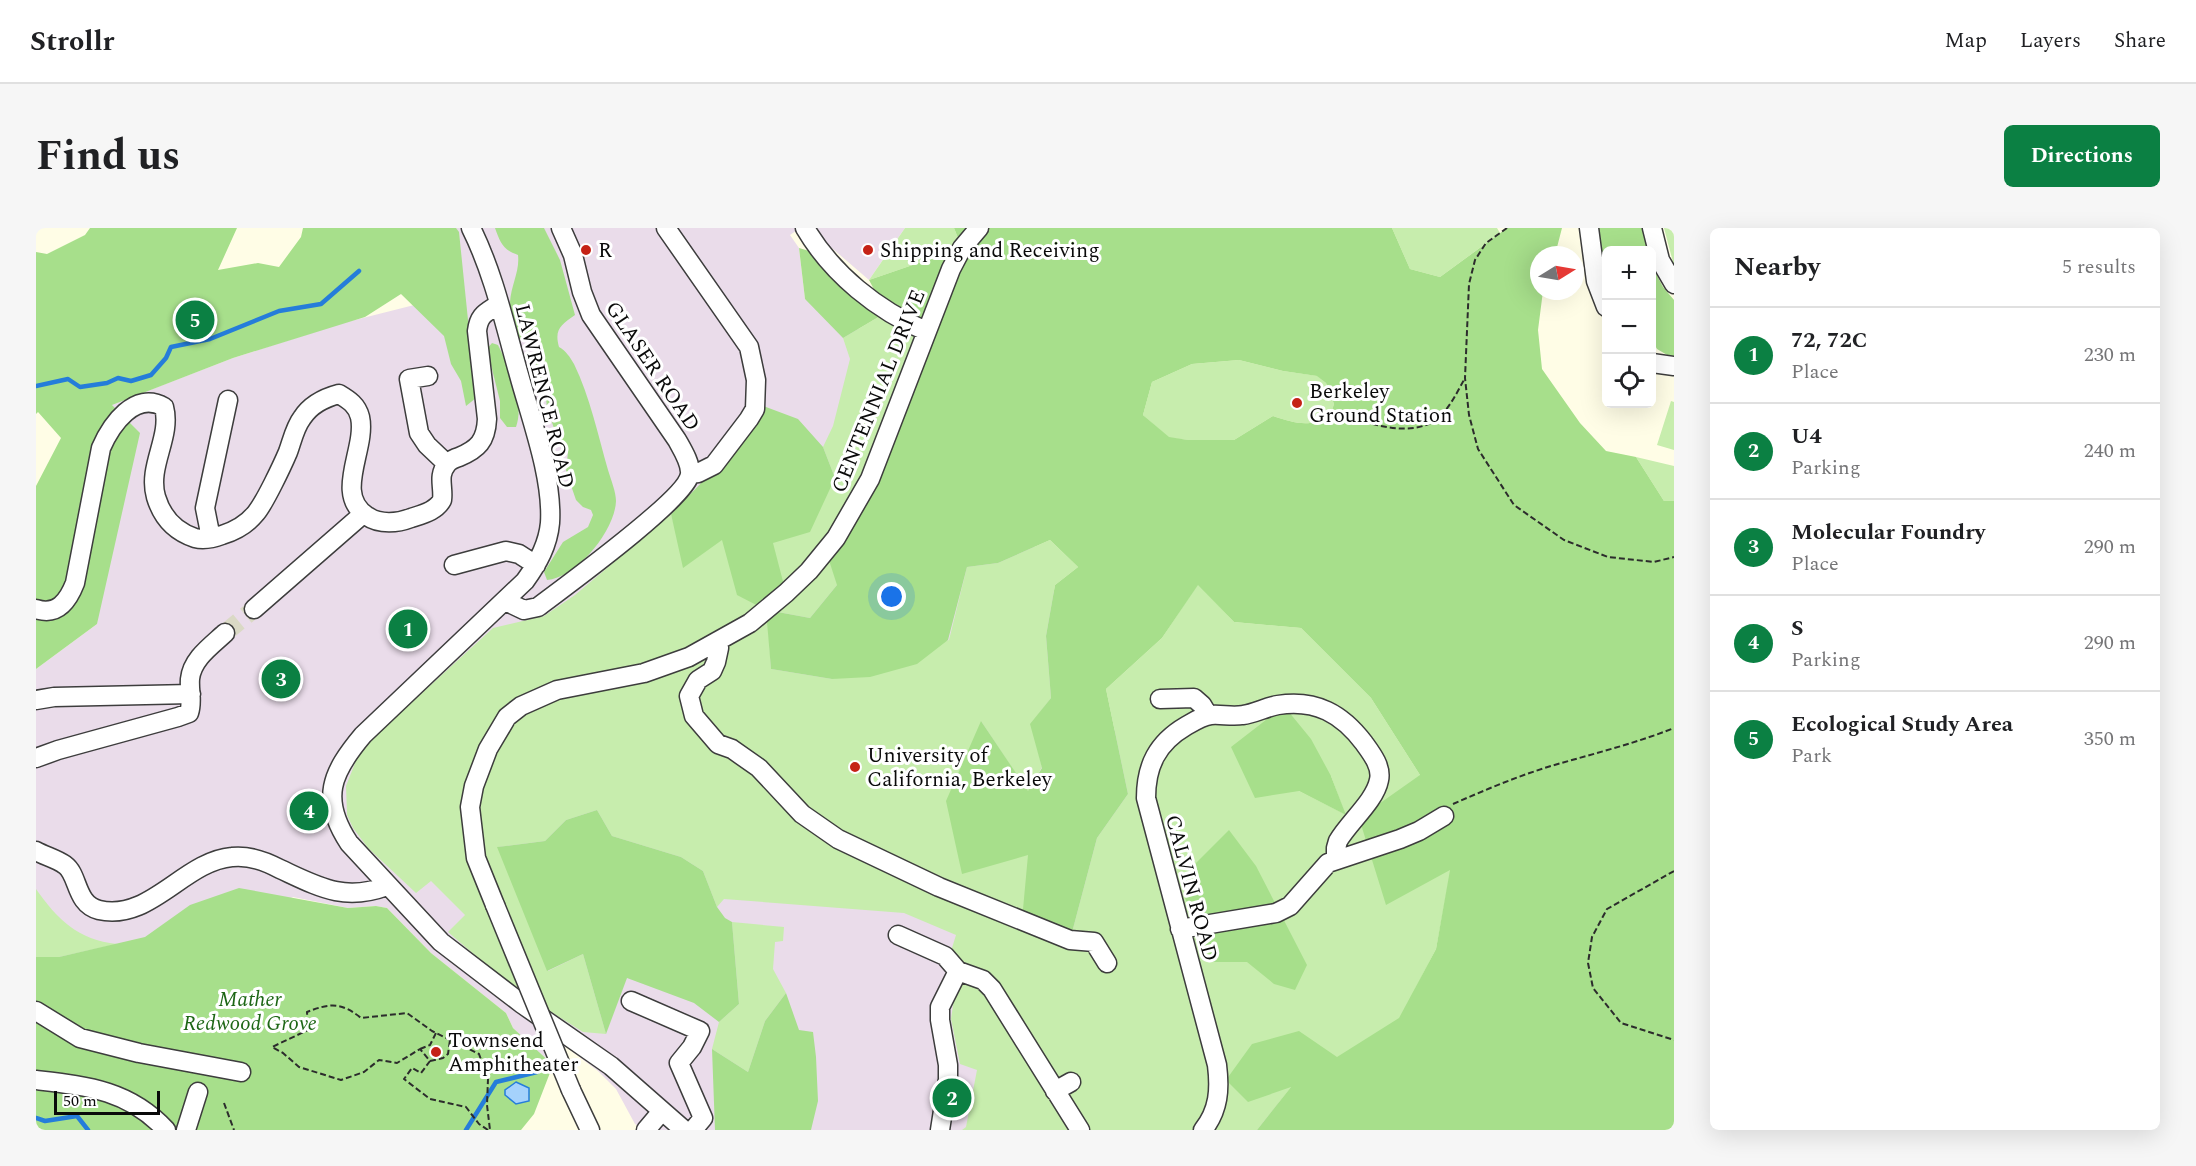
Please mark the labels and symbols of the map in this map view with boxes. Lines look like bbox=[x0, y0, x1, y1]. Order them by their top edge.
place label: R bbox=[598, 235, 612, 267]
place label: Shipping and Receiving bbox=[880, 235, 1100, 267]
marker: R bbox=[579, 243, 593, 257]
marker: Shipping and Receiving bbox=[861, 243, 875, 257]
north arrow bbox=[1530, 246, 1584, 300]
street label: CENTENNIAL DRIVE bbox=[823, 285, 934, 498]
street label: GLASER ROAD bbox=[597, 295, 708, 438]
pin: 5 bbox=[176, 298, 214, 343]
street label: LAWRENCE ROAD bbox=[506, 301, 582, 492]
place label: Berkeley Ground Station bbox=[1309, 376, 1452, 432]
marker: Berkeley Ground Station bbox=[1290, 396, 1304, 410]
your location bbox=[877, 582, 906, 611]
pin: 1 bbox=[388, 606, 428, 652]
pin: 3 bbox=[262, 656, 300, 702]
place label: University of California, Berkeley bbox=[867, 740, 1053, 796]
marker: University of California, Berkeley bbox=[848, 760, 862, 774]
pin: 4 bbox=[290, 788, 328, 834]
street label: CALVIN ROAD bbox=[1156, 811, 1226, 965]
park label: Mather Redwood Grove bbox=[183, 984, 317, 1040]
place label: Townsend Amphitheater bbox=[448, 1025, 579, 1081]
marker: Townsend Amphitheater bbox=[429, 1045, 443, 1059]
pin: 2 bbox=[932, 1076, 972, 1120]
scale bar bbox=[54, 1088, 160, 1116]

